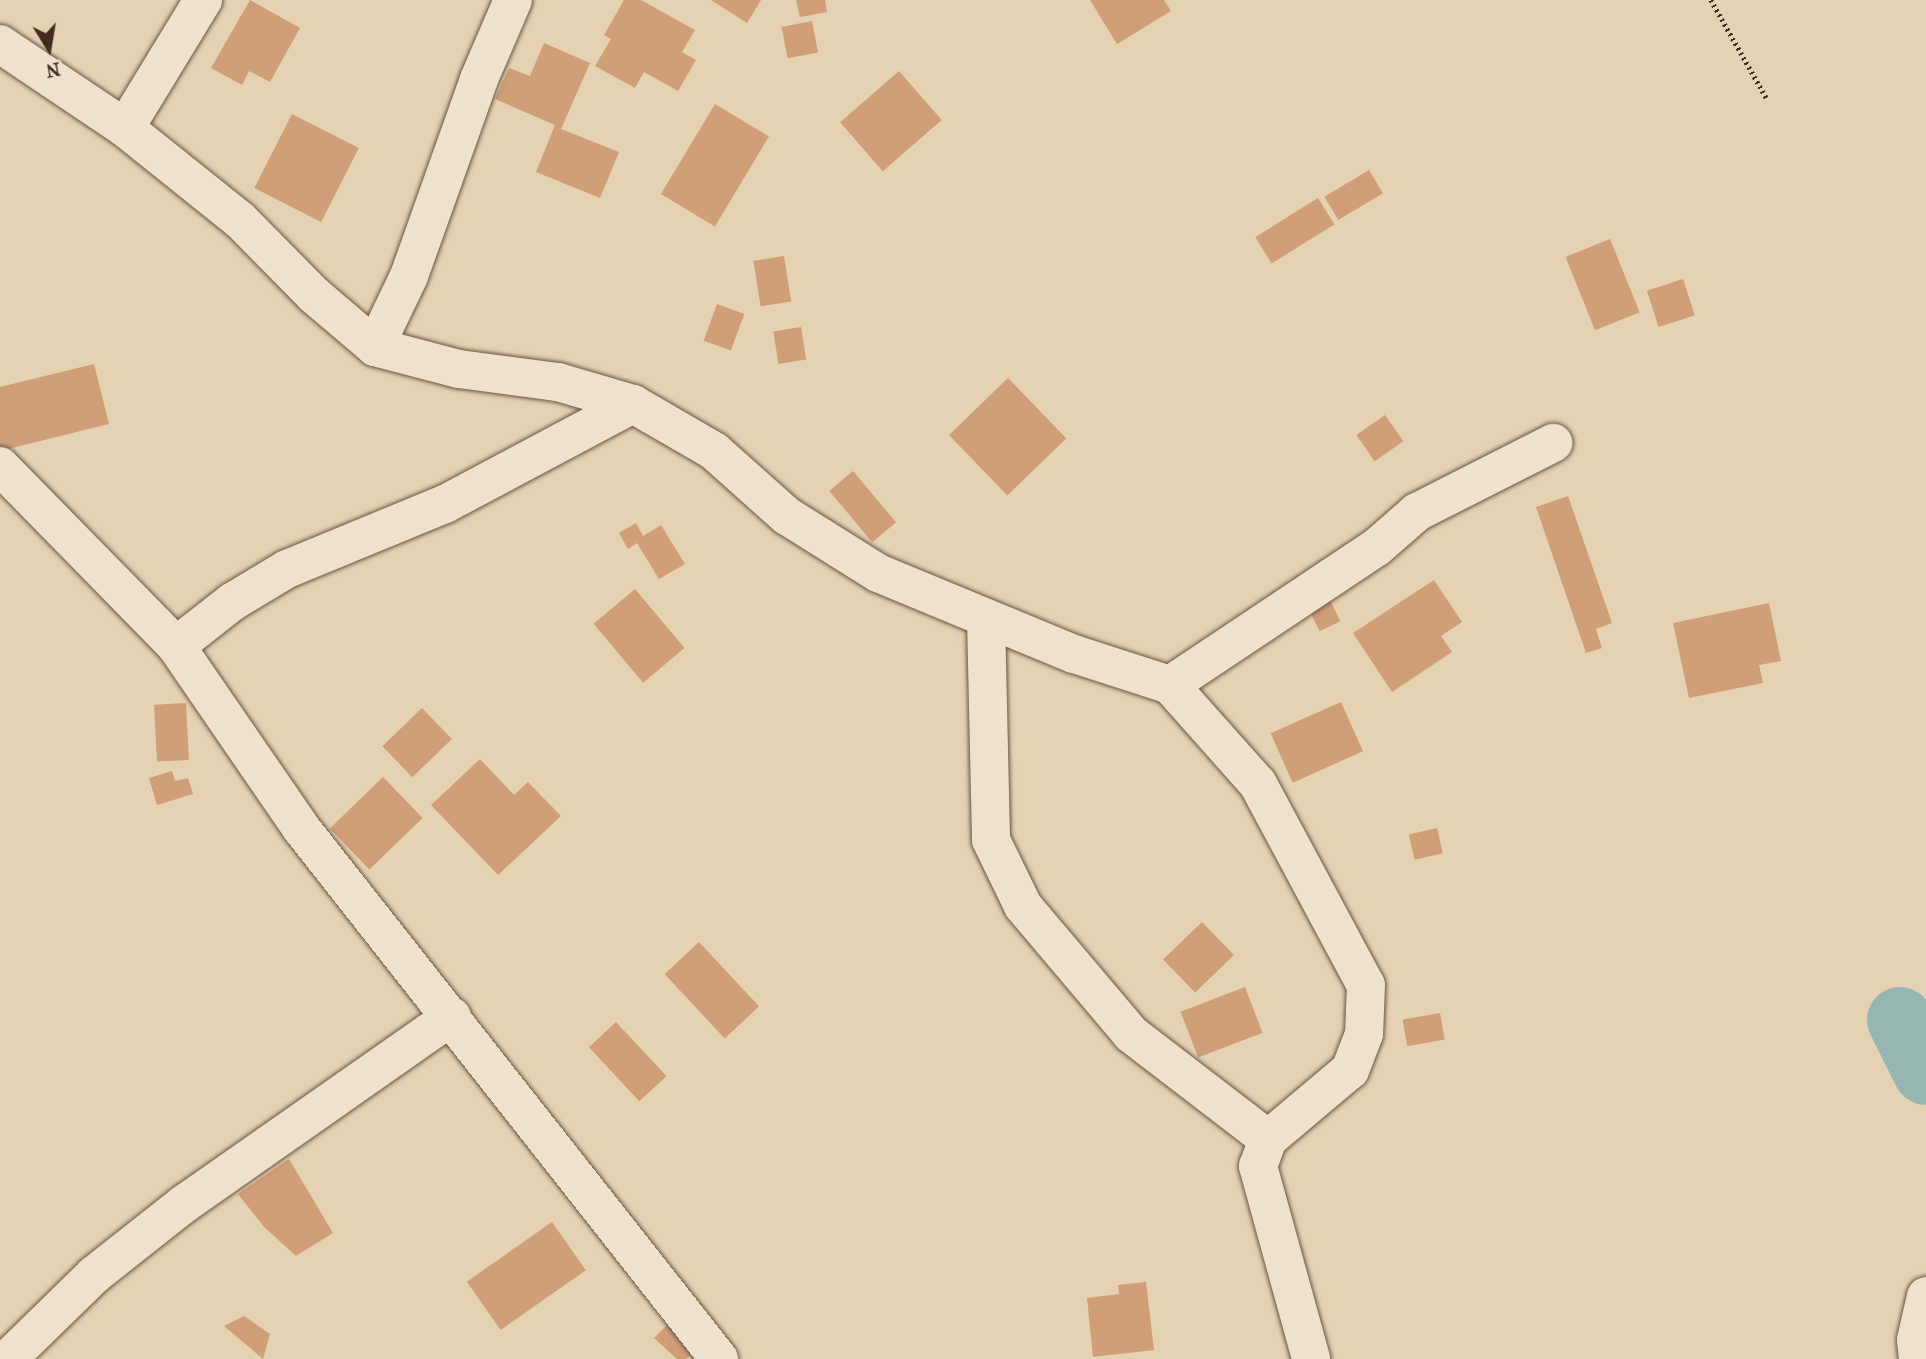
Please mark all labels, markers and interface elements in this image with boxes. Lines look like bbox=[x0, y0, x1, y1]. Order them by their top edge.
north arrow bbox=[14, 14, 84, 84]
text: N bbox=[44, 57, 62, 82]

